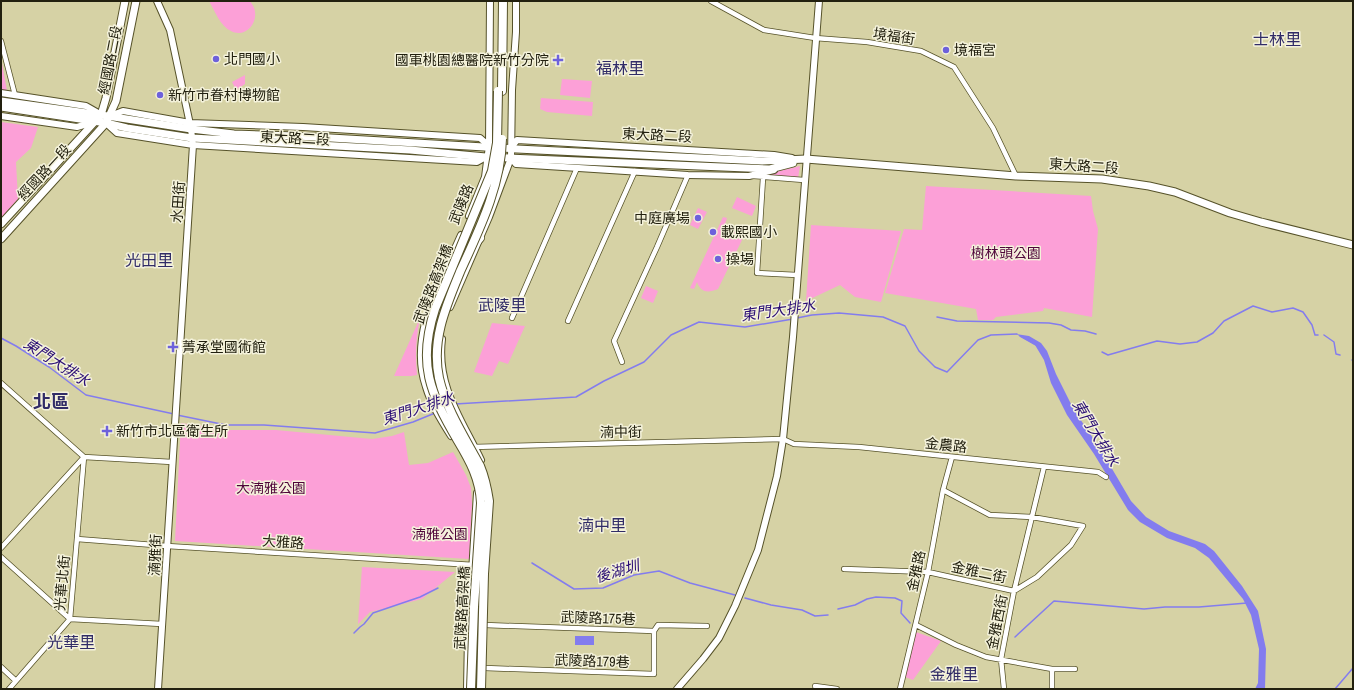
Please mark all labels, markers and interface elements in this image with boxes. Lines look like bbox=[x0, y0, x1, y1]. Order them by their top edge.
street label: 經國路二段 bbox=[94, 24, 126, 96]
street label: 境福街 bbox=[872, 24, 916, 48]
district label: 士林里 bbox=[1253, 28, 1301, 50]
place label: 境福宮 bbox=[954, 41, 996, 59]
marker: 境福宮 bbox=[941, 45, 951, 55]
place label: 北門國小 bbox=[224, 50, 280, 68]
place label: 國軍桃園總醫院新竹分院 bbox=[395, 51, 549, 69]
marker: 北門國小 bbox=[211, 54, 221, 64]
marker: 國軍桃園總醫院新竹分院 bbox=[552, 54, 564, 66]
district label: 福林里 bbox=[596, 57, 644, 79]
place label: 新竹市眷村博物館 bbox=[168, 86, 280, 104]
marker: 新竹市眷村博物館 bbox=[155, 90, 165, 100]
street label: 東大路二段 bbox=[622, 124, 692, 146]
street label: 東大路二段 bbox=[260, 127, 330, 149]
street label: 經國路一段 bbox=[14, 140, 74, 204]
street label: 東大路二段 bbox=[1048, 155, 1120, 177]
street label: 水田街 bbox=[168, 180, 188, 224]
street label: 武陵路 bbox=[445, 181, 477, 227]
place label: 中庭廣場 bbox=[634, 209, 690, 227]
marker: 中庭廣場 bbox=[693, 213, 703, 223]
place label: 載熙國小 bbox=[721, 223, 777, 241]
marker: 載熙國小 bbox=[708, 227, 718, 237]
street label: 武陵路高架橋 bbox=[410, 242, 456, 326]
park label: 樹林頭公園 bbox=[971, 244, 1041, 262]
district label: 光田里 bbox=[125, 249, 173, 271]
place label: 操場 bbox=[726, 250, 754, 268]
marker: 操場 bbox=[713, 254, 723, 264]
district label: 武陵里 bbox=[478, 294, 526, 316]
water label: 東門大排水 bbox=[739, 294, 818, 326]
water label: 東門大排水 bbox=[20, 333, 95, 392]
place label: 菁承堂國術館 bbox=[182, 338, 266, 356]
marker: 菁承堂國術館 bbox=[167, 341, 179, 353]
water label: 東門大排水 bbox=[379, 386, 458, 430]
district label: 北區 bbox=[33, 389, 69, 414]
water label: 東門大排水 bbox=[1068, 395, 1125, 471]
place label: 新竹市北區衛生所 bbox=[116, 422, 228, 440]
street label: 湳中街 bbox=[600, 423, 642, 441]
marker: 新竹市北區衛生所 bbox=[101, 425, 113, 437]
street label: 金農路 bbox=[924, 434, 968, 456]
park label: 大湳雅公園 bbox=[236, 479, 306, 497]
district label: 湳中里 bbox=[578, 514, 626, 536]
park label: 湳雅公園 bbox=[412, 525, 468, 543]
street label: 大雅路 bbox=[261, 532, 305, 552]
street label: 湳雅街 bbox=[145, 534, 165, 576]
street label: 金雅路 bbox=[903, 549, 929, 593]
street label: 光華北街 bbox=[51, 554, 73, 612]
water label: 後湖圳 bbox=[592, 554, 643, 587]
street label: 金雅二街 bbox=[950, 557, 1008, 587]
street label: 武陵路高架橋 bbox=[451, 566, 473, 650]
street label: 金雅西街 bbox=[983, 593, 1011, 651]
street label: 武陵路175巷 bbox=[560, 608, 636, 628]
district label: 光華里 bbox=[47, 631, 95, 653]
street label: 武陵路179巷 bbox=[554, 651, 630, 671]
district label: 金雅里 bbox=[930, 663, 978, 685]

